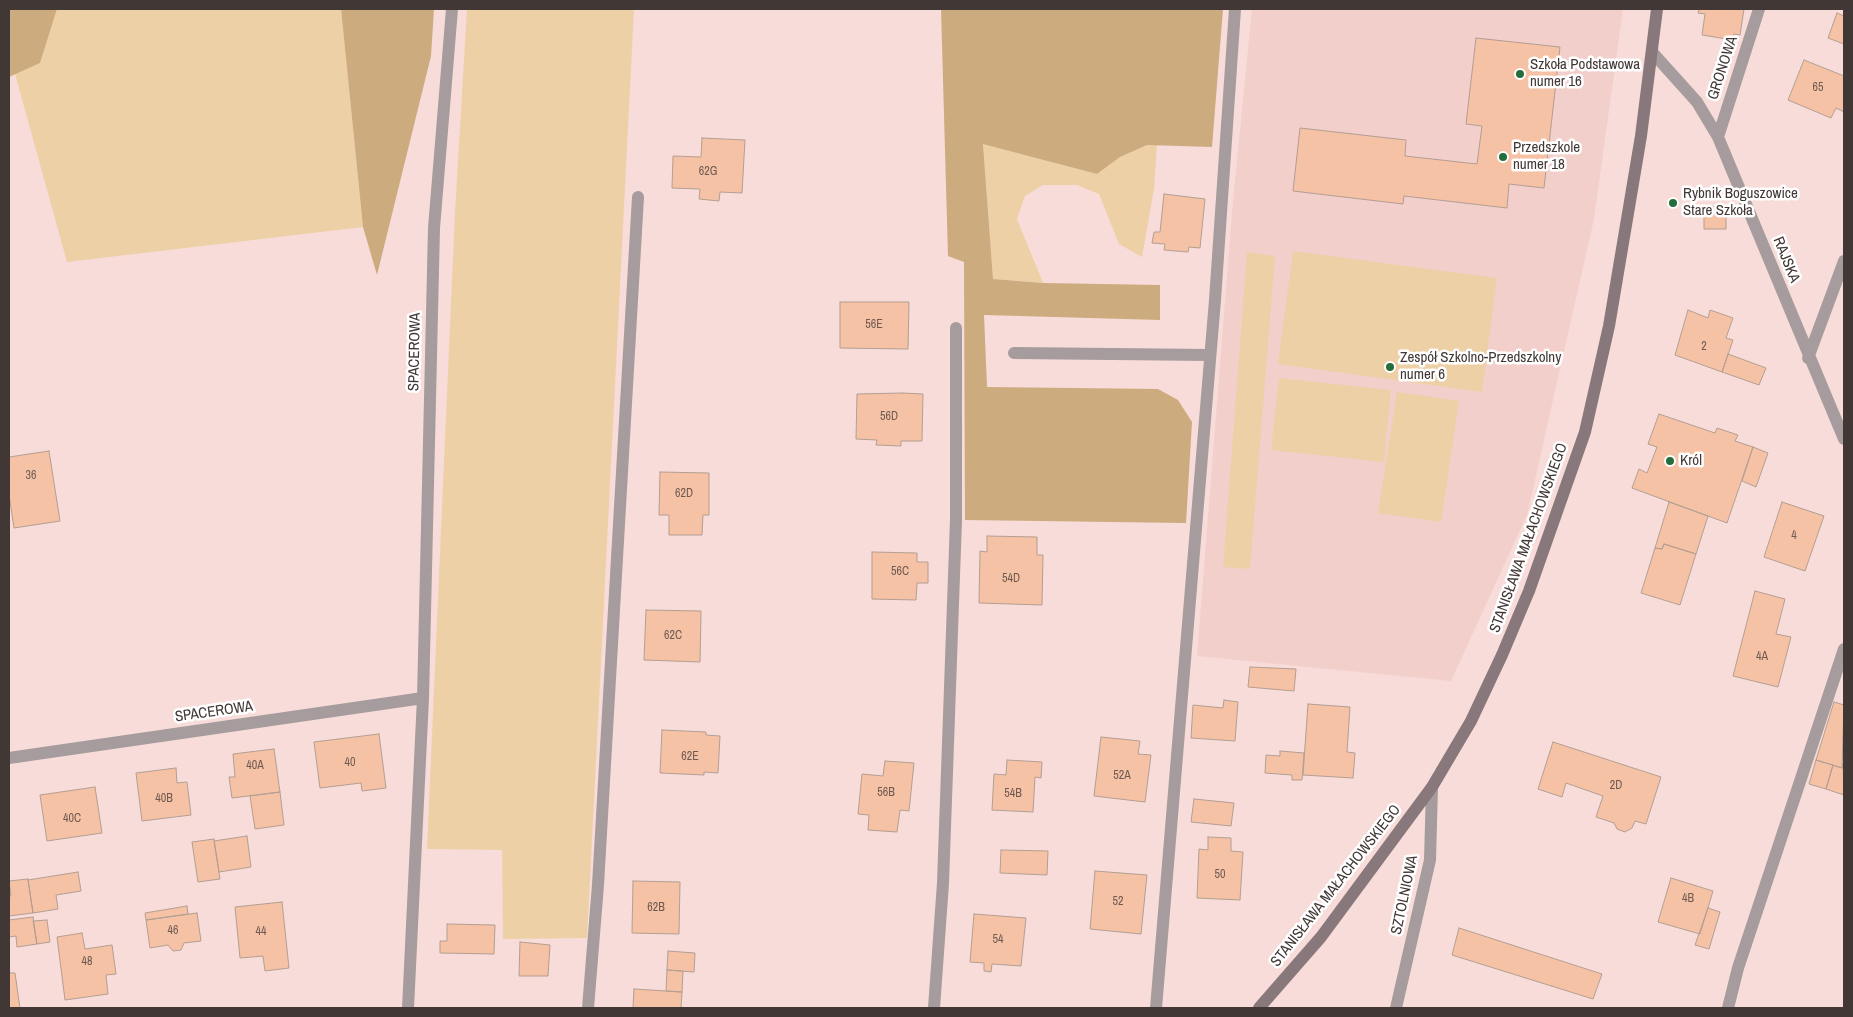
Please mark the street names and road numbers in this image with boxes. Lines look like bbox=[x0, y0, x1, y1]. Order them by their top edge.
street label: GRONOWA bbox=[1704, 34, 1742, 102]
street label: RAJSKA bbox=[1769, 234, 1803, 286]
street label: SPACEROWA bbox=[405, 313, 425, 391]
street label: STANISŁAWA MAŁACHOWSKIEGO bbox=[1486, 441, 1572, 635]
street label: SPACEROWA bbox=[174, 698, 254, 726]
street label: STANISŁAWA MAŁACHOWSKIEGO bbox=[1267, 801, 1405, 971]
street label: SZTOLNIOWA bbox=[1388, 854, 1422, 936]

